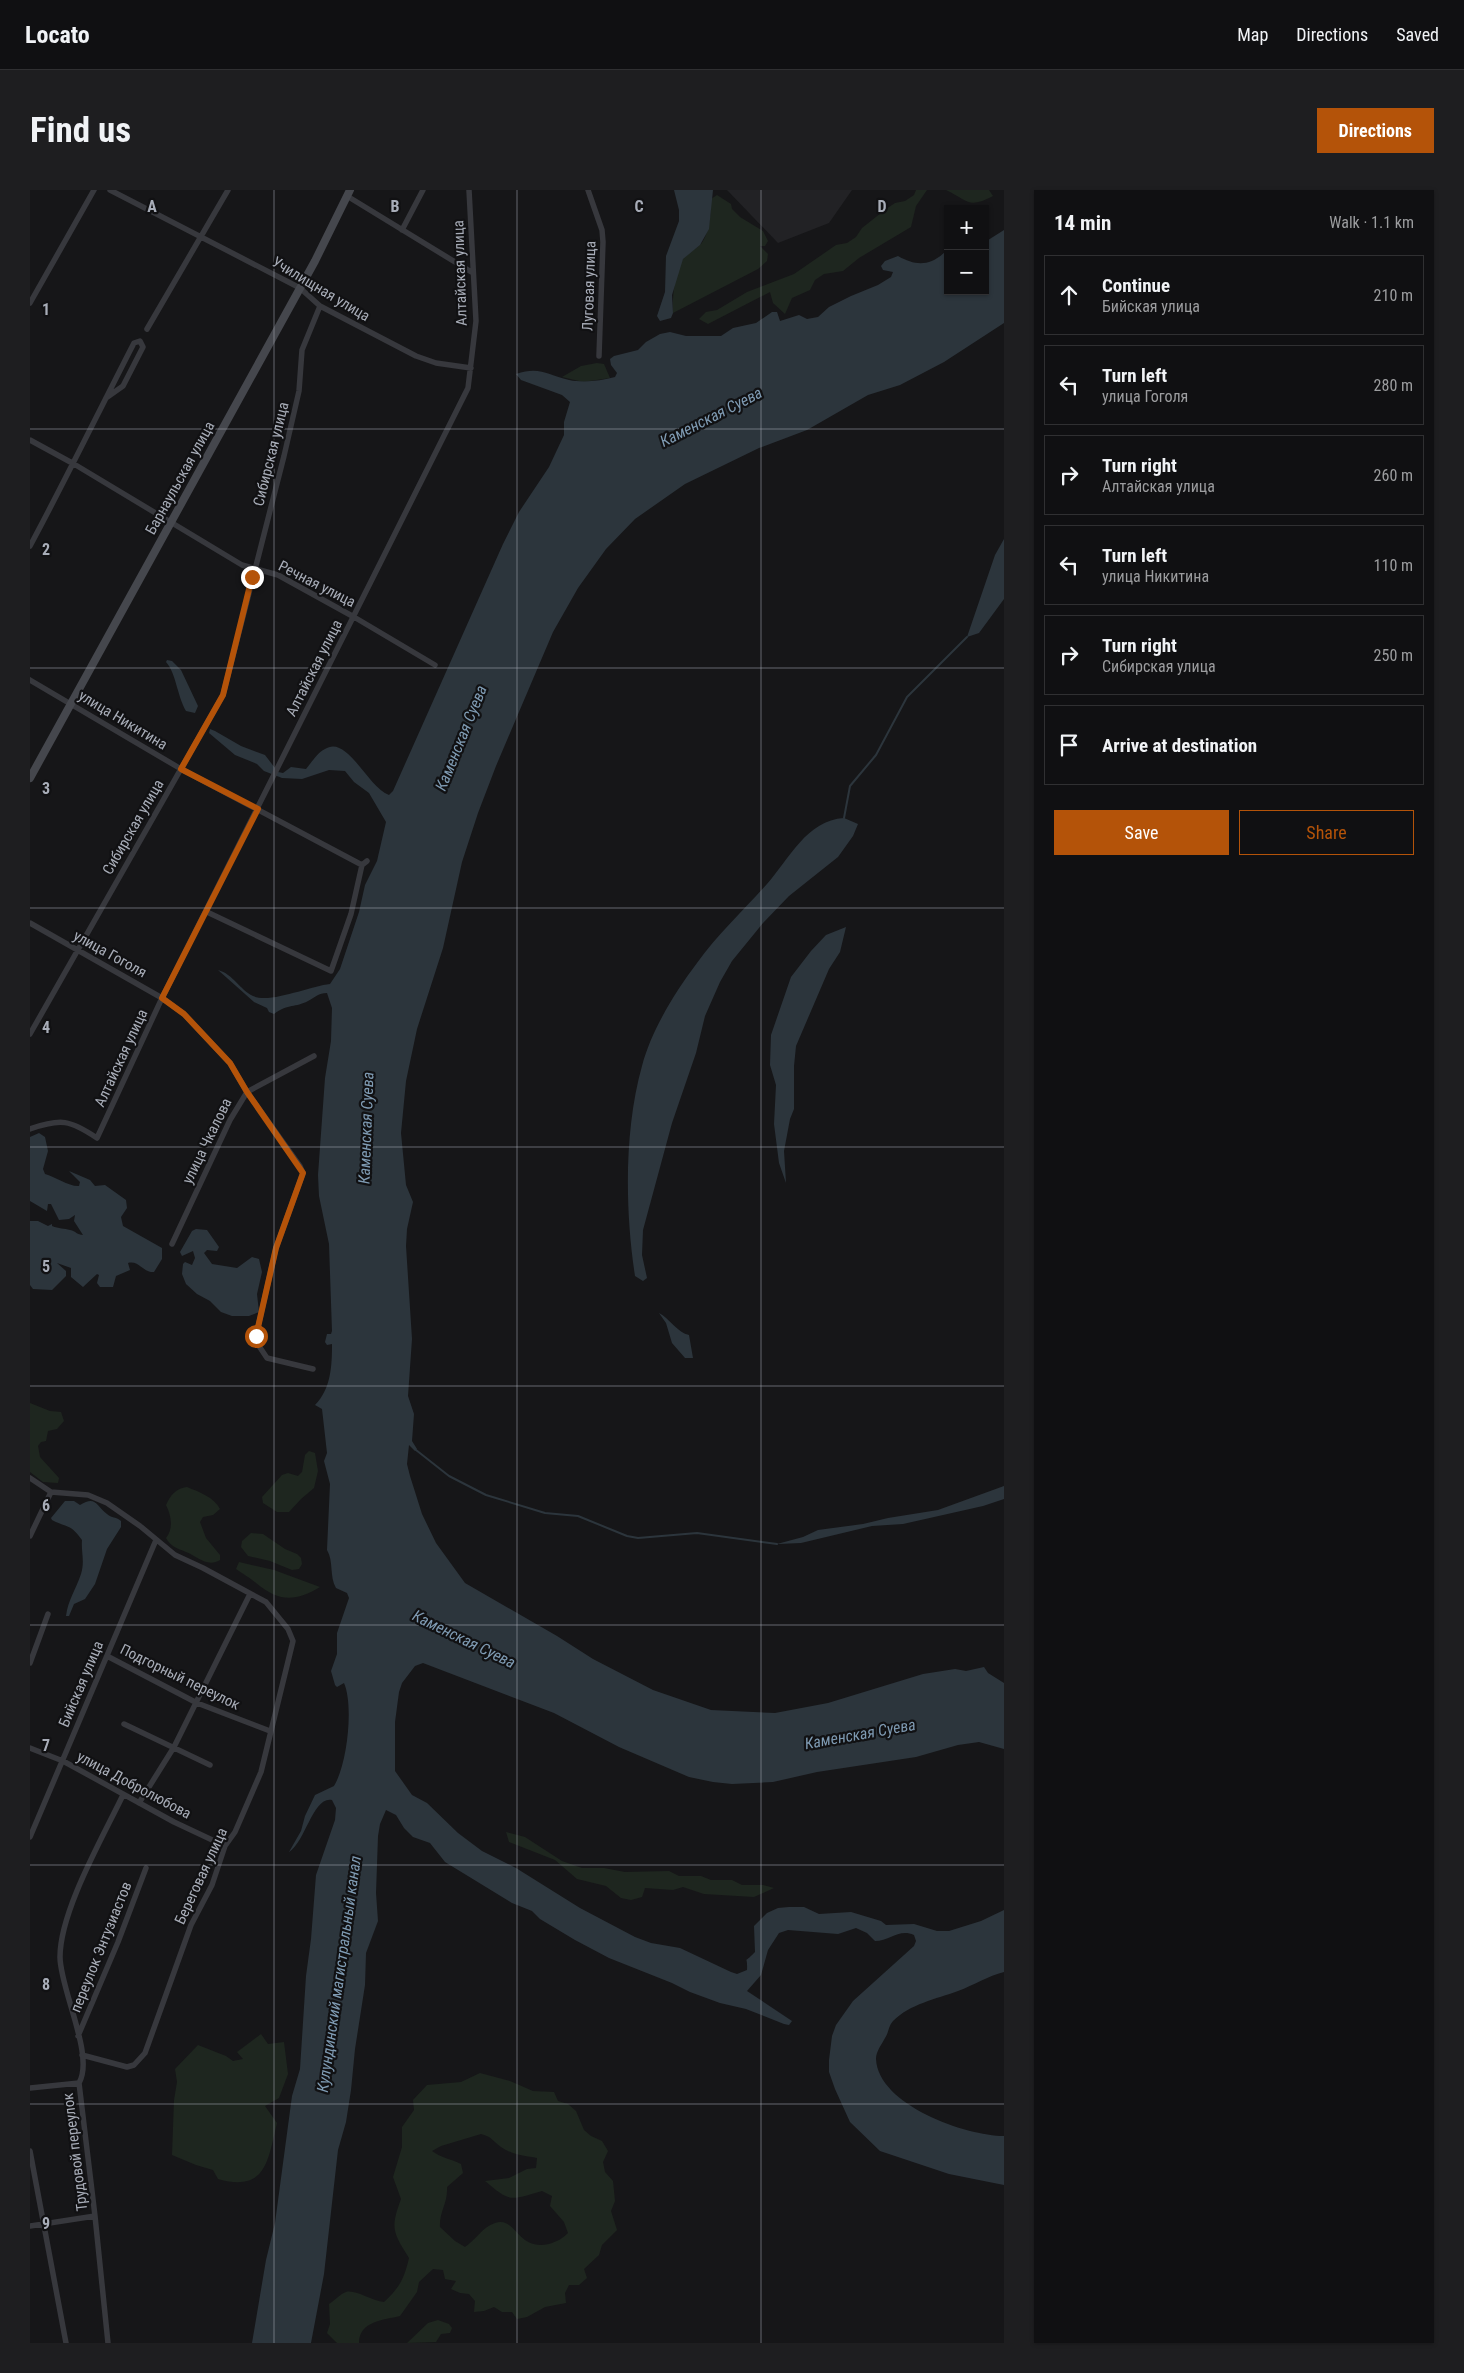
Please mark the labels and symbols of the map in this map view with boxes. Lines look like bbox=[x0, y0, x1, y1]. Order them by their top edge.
text: A bbox=[147, 197, 157, 216]
text: B bbox=[391, 197, 400, 216]
text: C bbox=[634, 197, 644, 216]
text: D bbox=[877, 197, 887, 216]
street label: Алтайская улица bbox=[449, 220, 471, 326]
street label: Луговая улица bbox=[578, 241, 600, 331]
street label: Училищная улица bbox=[269, 253, 373, 325]
text: 1 bbox=[42, 300, 50, 319]
water label: Каменская Суева bbox=[657, 383, 765, 451]
street label: Сибирская улица bbox=[249, 400, 293, 508]
street label: Барнаульская улица bbox=[141, 418, 219, 538]
text: 2 bbox=[42, 540, 50, 559]
street label: Речная улица bbox=[275, 557, 359, 611]
route end bbox=[241, 566, 264, 589]
street label: Алтайская улица bbox=[282, 617, 346, 719]
water label: Каменская Суева bbox=[431, 682, 491, 794]
street label: улица Никитина bbox=[75, 686, 171, 754]
street label: Сибирская улица bbox=[99, 776, 167, 878]
text: 3 bbox=[42, 779, 50, 798]
street label: улица Гоголя bbox=[70, 927, 150, 981]
street label: Алтайская улица bbox=[90, 1006, 152, 1110]
text: 4 bbox=[42, 1018, 50, 1037]
water label: Каменская Суева bbox=[355, 1072, 377, 1184]
street label: улица Чкалова bbox=[179, 1095, 235, 1187]
text: 5 bbox=[42, 1257, 50, 1276]
route start bbox=[245, 1325, 268, 1348]
text: 6 bbox=[42, 1496, 50, 1515]
water label: Каменская Суева bbox=[409, 1606, 519, 1672]
street label: Бийская улица bbox=[55, 1638, 107, 1730]
street label: Подгорный переулок bbox=[117, 1640, 243, 1714]
water label: Каменская Суева bbox=[803, 1715, 917, 1753]
text: 7 bbox=[42, 1736, 50, 1755]
street label: улица Добролюбова bbox=[74, 1747, 194, 1823]
street label: Береговая улица bbox=[171, 1825, 231, 1927]
water label: Кулундинский магистральный канал bbox=[313, 1854, 365, 2093]
street label: переулок Энтузиастов bbox=[67, 1879, 135, 2015]
text: 8 bbox=[42, 1975, 50, 1994]
street label: Трудовой переулок bbox=[59, 2092, 91, 2212]
text: 9 bbox=[42, 2214, 50, 2233]

